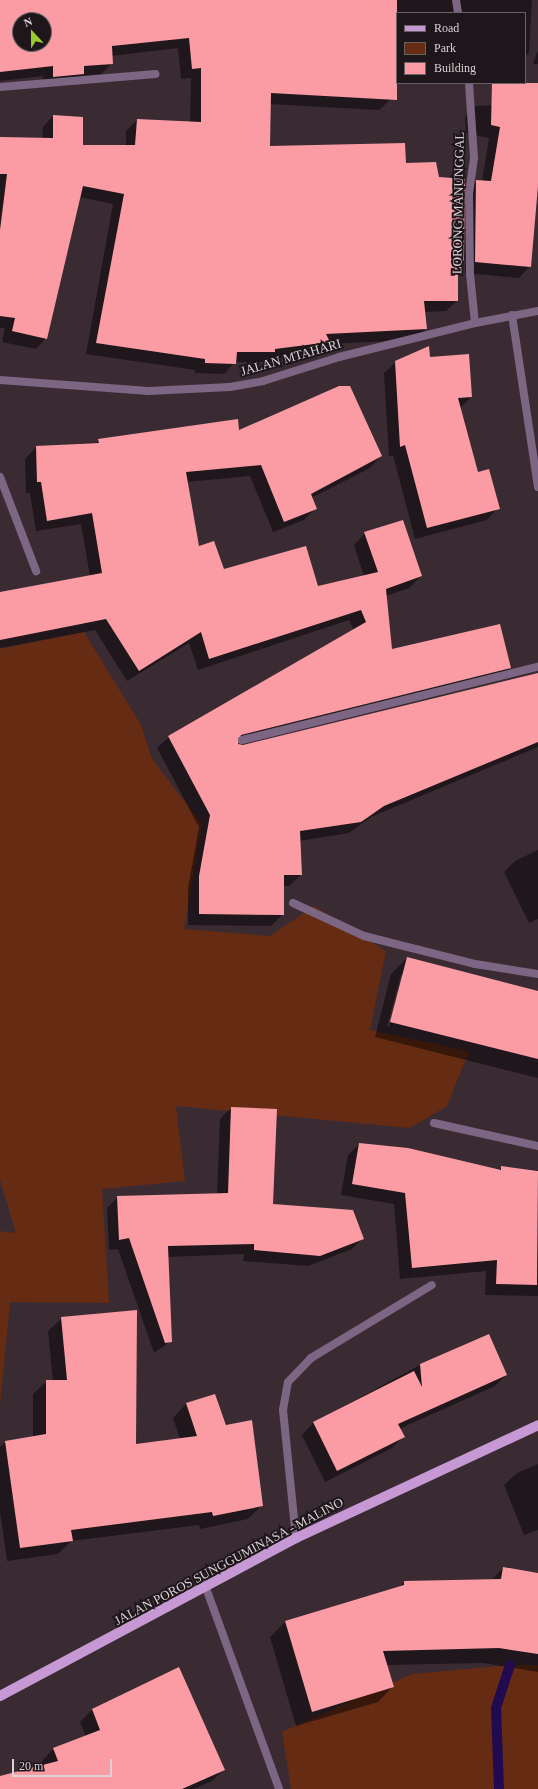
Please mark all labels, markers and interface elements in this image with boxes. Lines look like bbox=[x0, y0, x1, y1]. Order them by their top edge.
north arrow bbox=[12, 12, 52, 52]
legend bbox=[396, 12, 526, 84]
text: N bbox=[22, 15, 34, 29]
text: Road bbox=[434, 21, 459, 35]
text: Park bbox=[434, 41, 456, 55]
text: Building bbox=[434, 61, 476, 75]
street label: LORONG MANUNGGAL bbox=[450, 132, 468, 274]
street label: JALAN MTAHARI bbox=[239, 336, 343, 380]
street label: JALAN POROS SUNGGUMINASA - MALINO bbox=[112, 1495, 346, 1629]
scale bar bbox=[14, 1751, 114, 1777]
text: 20 m bbox=[19, 1759, 43, 1773]

